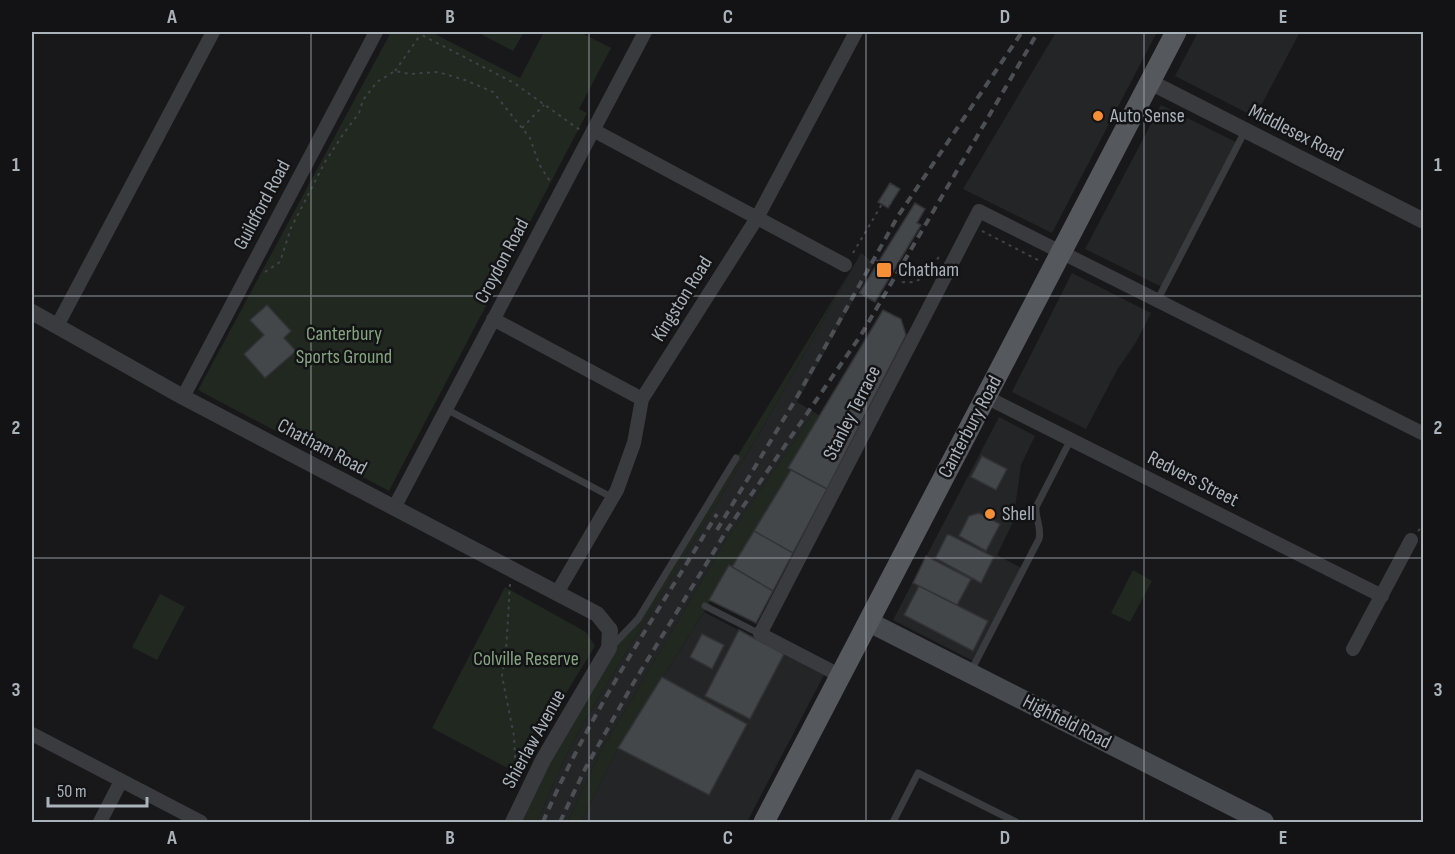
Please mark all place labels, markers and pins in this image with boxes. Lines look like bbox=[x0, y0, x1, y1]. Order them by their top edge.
place label: Auto Sense bbox=[1109, 104, 1185, 128]
marker: Auto Sense bbox=[1091, 109, 1105, 123]
place label: Chatham bbox=[898, 258, 959, 282]
marker: Chatham bbox=[875, 261, 893, 279]
place label: Shell bbox=[1002, 502, 1035, 526]
marker: Shell bbox=[983, 507, 997, 521]

